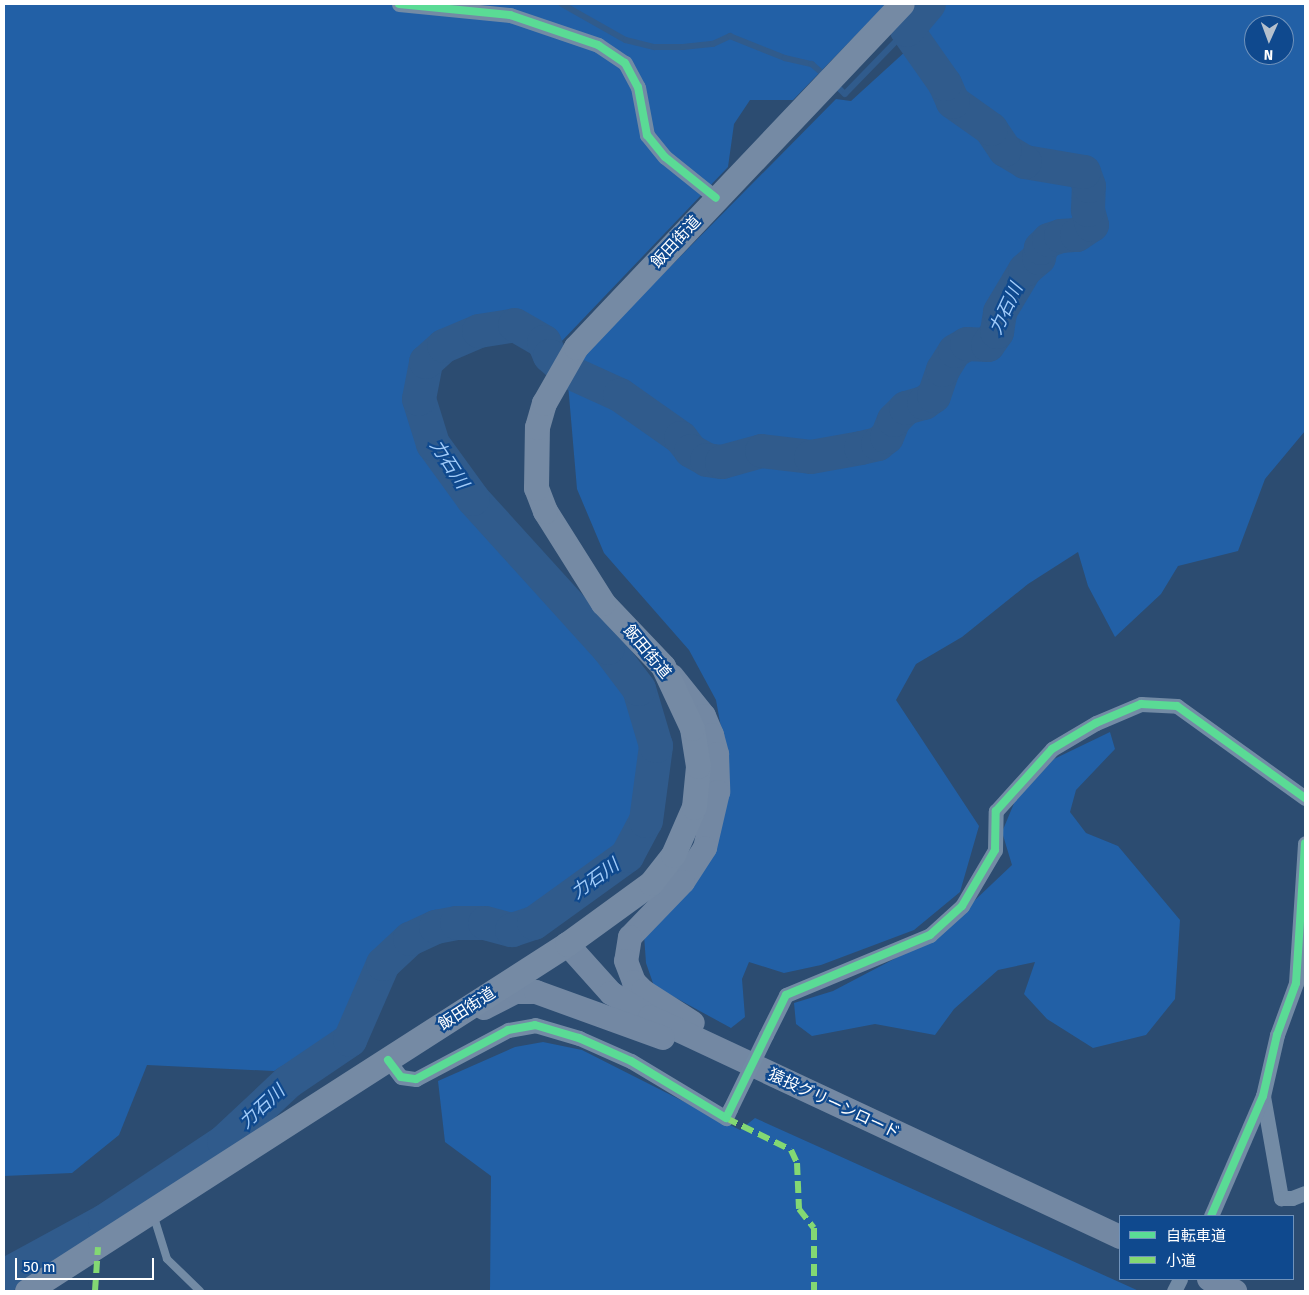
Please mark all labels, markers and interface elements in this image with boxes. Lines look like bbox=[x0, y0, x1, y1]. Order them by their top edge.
north arrow bbox=[1244, 15, 1294, 65]
text: N bbox=[1264, 46, 1273, 63]
street label: 飯田街道 bbox=[647, 212, 705, 272]
water label: 力石川 bbox=[985, 280, 1027, 338]
water label: 力石川 bbox=[425, 435, 473, 493]
street label: 飯田街道 bbox=[619, 621, 675, 683]
water label: 力石川 bbox=[567, 854, 623, 904]
street label: 飯田街道 bbox=[435, 984, 499, 1034]
street label: 猿投グリーンロード bbox=[765, 1065, 903, 1143]
water label: 力石川 bbox=[235, 1081, 289, 1133]
legend bbox=[1119, 1215, 1294, 1280]
text: 自転車道 bbox=[1166, 1227, 1226, 1245]
scale bar bbox=[18, 1248, 156, 1280]
text: 小道 bbox=[1166, 1252, 1196, 1270]
text: 50 m bbox=[23, 1258, 56, 1276]

